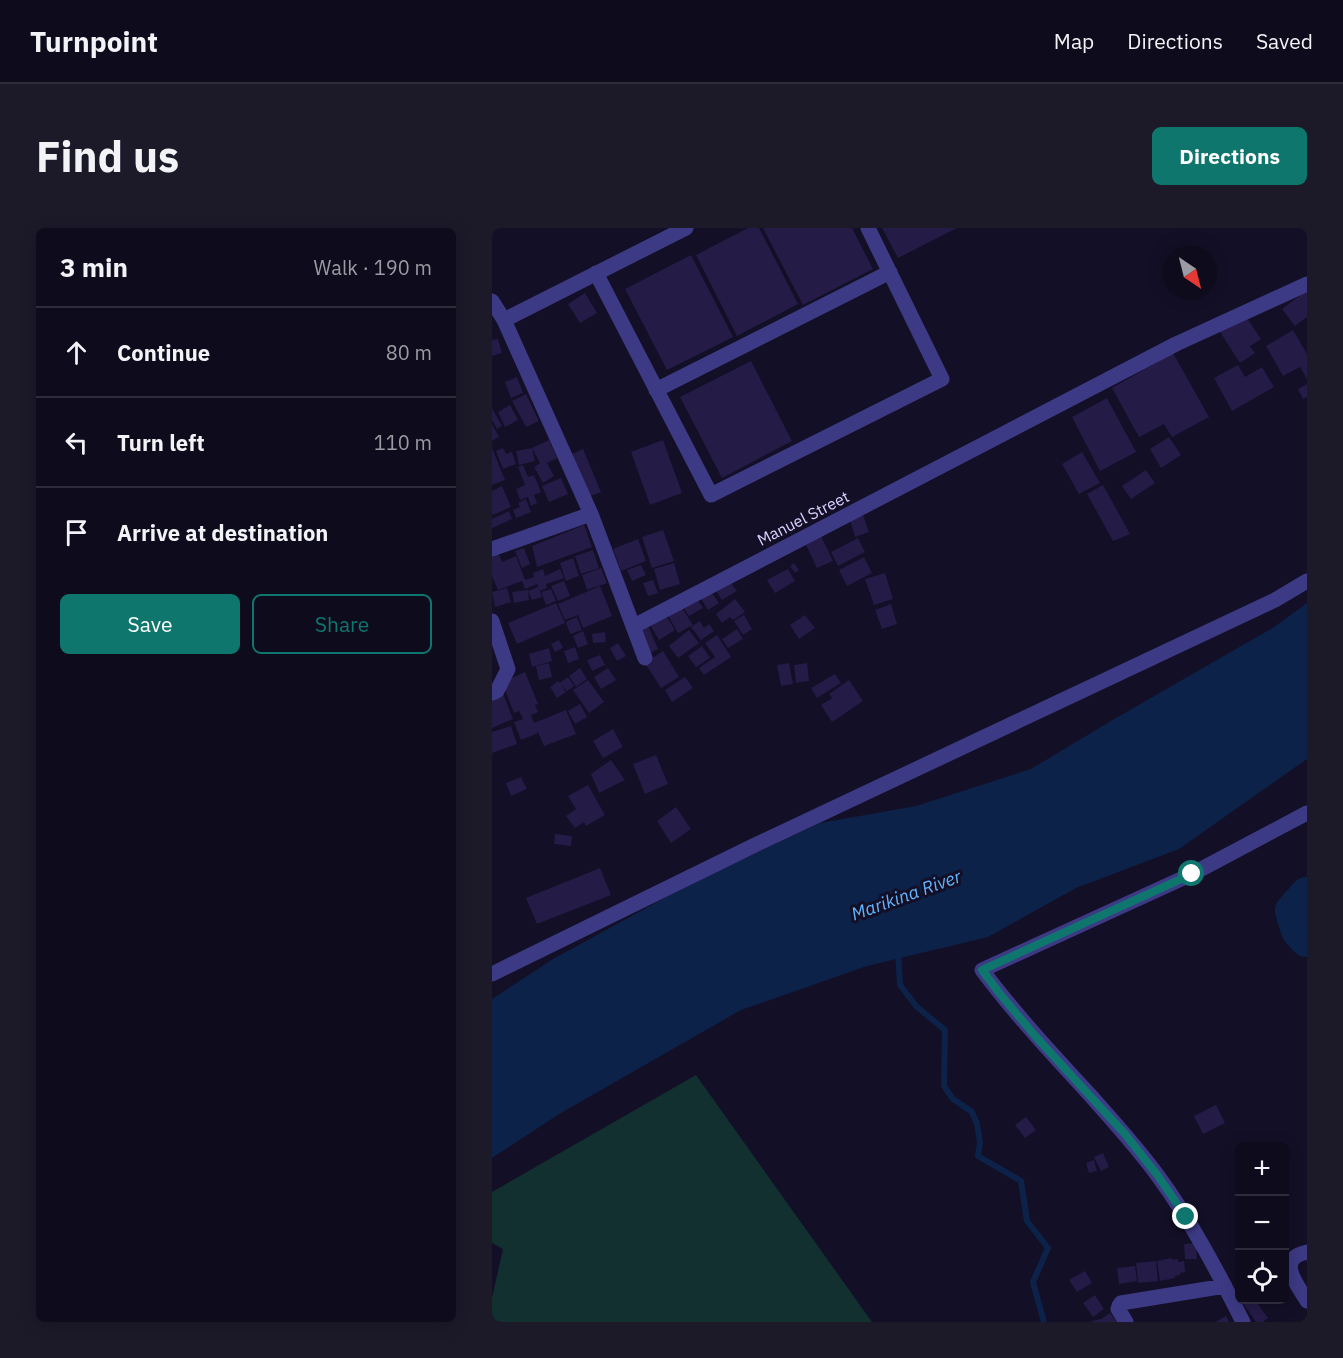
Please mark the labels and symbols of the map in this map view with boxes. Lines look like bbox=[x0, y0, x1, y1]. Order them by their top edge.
north arrow bbox=[1163, 246, 1217, 300]
street label: Manuel Street bbox=[754, 486, 852, 550]
route start bbox=[1178, 860, 1204, 886]
water label: Marikina River bbox=[848, 864, 964, 926]
route end bbox=[1172, 1203, 1198, 1229]

